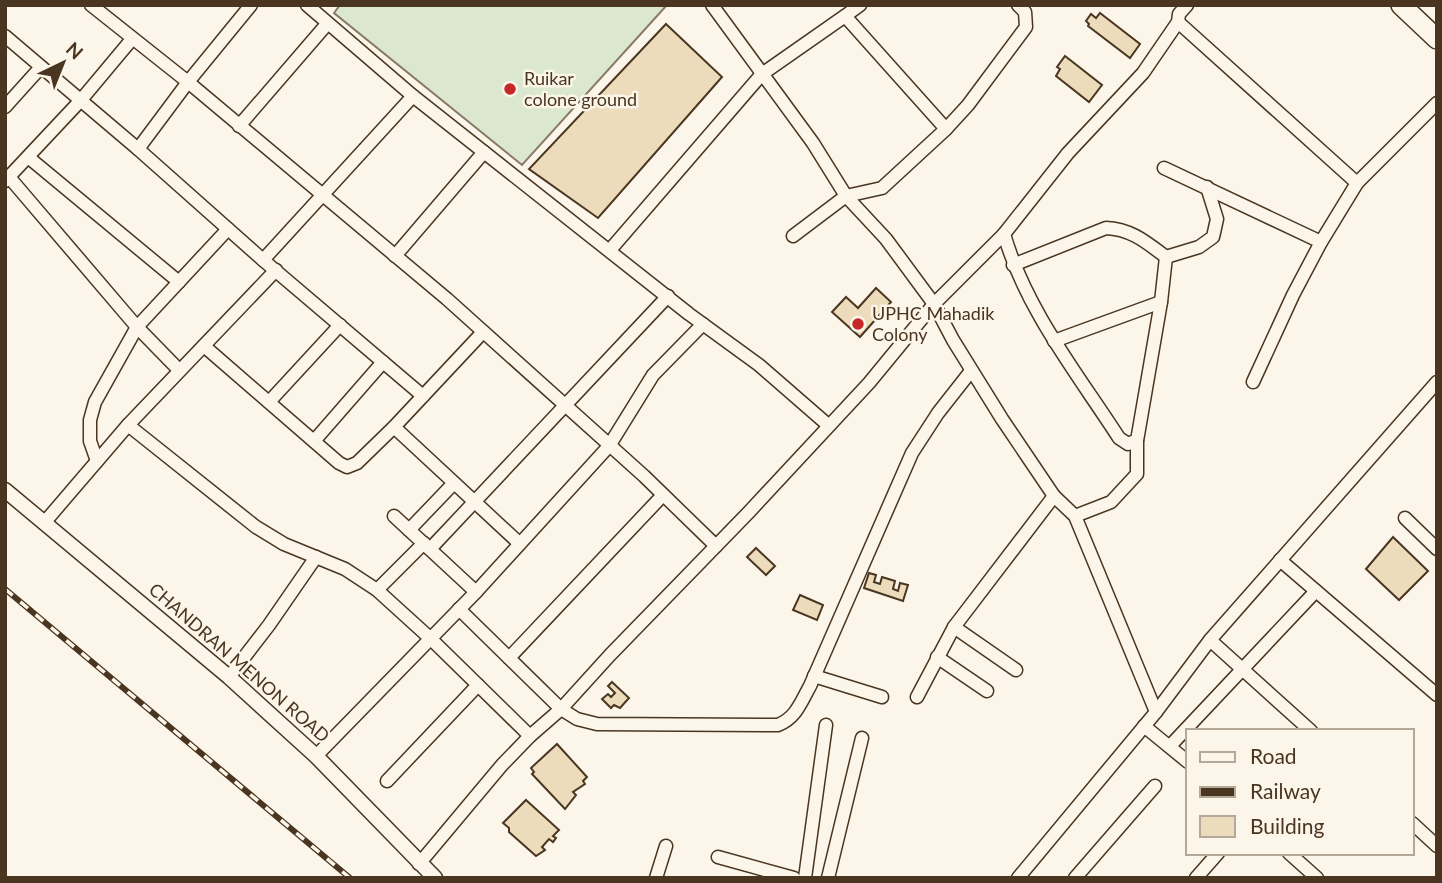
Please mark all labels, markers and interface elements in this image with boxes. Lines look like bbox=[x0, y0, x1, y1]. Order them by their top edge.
north arrow bbox=[28, 28, 98, 98]
text: N bbox=[62, 37, 88, 64]
place label: Ruikar colone ground bbox=[524, 67, 637, 110]
marker: Ruikar colone ground bbox=[502, 81, 518, 97]
place label: UPHC Mahadik Colony bbox=[872, 302, 995, 345]
marker: UPHC Mahadik Colony bbox=[850, 316, 866, 332]
street label: CHANDRAN MENON ROAD bbox=[145, 578, 334, 747]
legend bbox=[1186, 729, 1414, 855]
text: Road bbox=[1250, 743, 1297, 768]
text: Railway bbox=[1250, 778, 1321, 803]
text: Building bbox=[1250, 813, 1325, 838]

